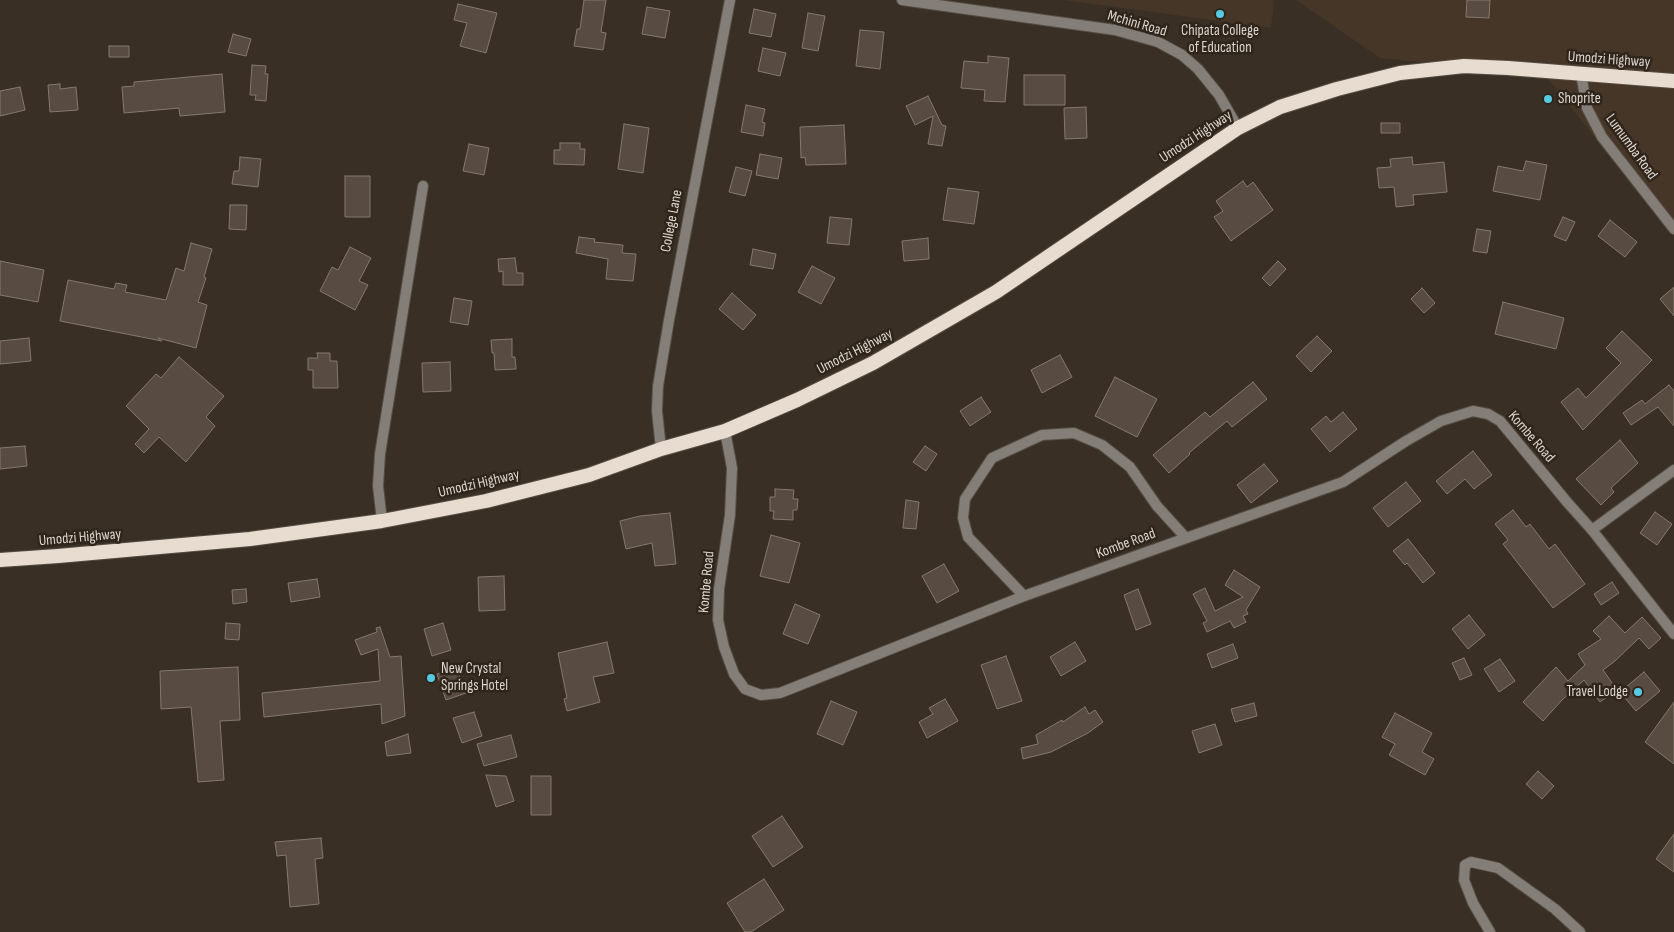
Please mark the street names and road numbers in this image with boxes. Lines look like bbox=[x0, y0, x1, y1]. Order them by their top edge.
street label: Mchini Road bbox=[1105, 7, 1169, 41]
street label: Umodzi Highway bbox=[1567, 48, 1651, 72]
street label: Umodzi Highway bbox=[1156, 107, 1236, 167]
street label: Lumumba Road bbox=[1601, 111, 1661, 183]
street label: College Lane bbox=[657, 188, 687, 254]
street label: Umodzi Highway bbox=[814, 325, 896, 379]
street label: Kombe Road bbox=[1504, 408, 1558, 466]
street label: Umodzi Highway bbox=[437, 466, 521, 502]
street label: Umodzi Highway bbox=[38, 525, 122, 551]
street label: Kombe Road bbox=[1094, 525, 1158, 563]
street label: Kombe Road bbox=[695, 550, 719, 614]

